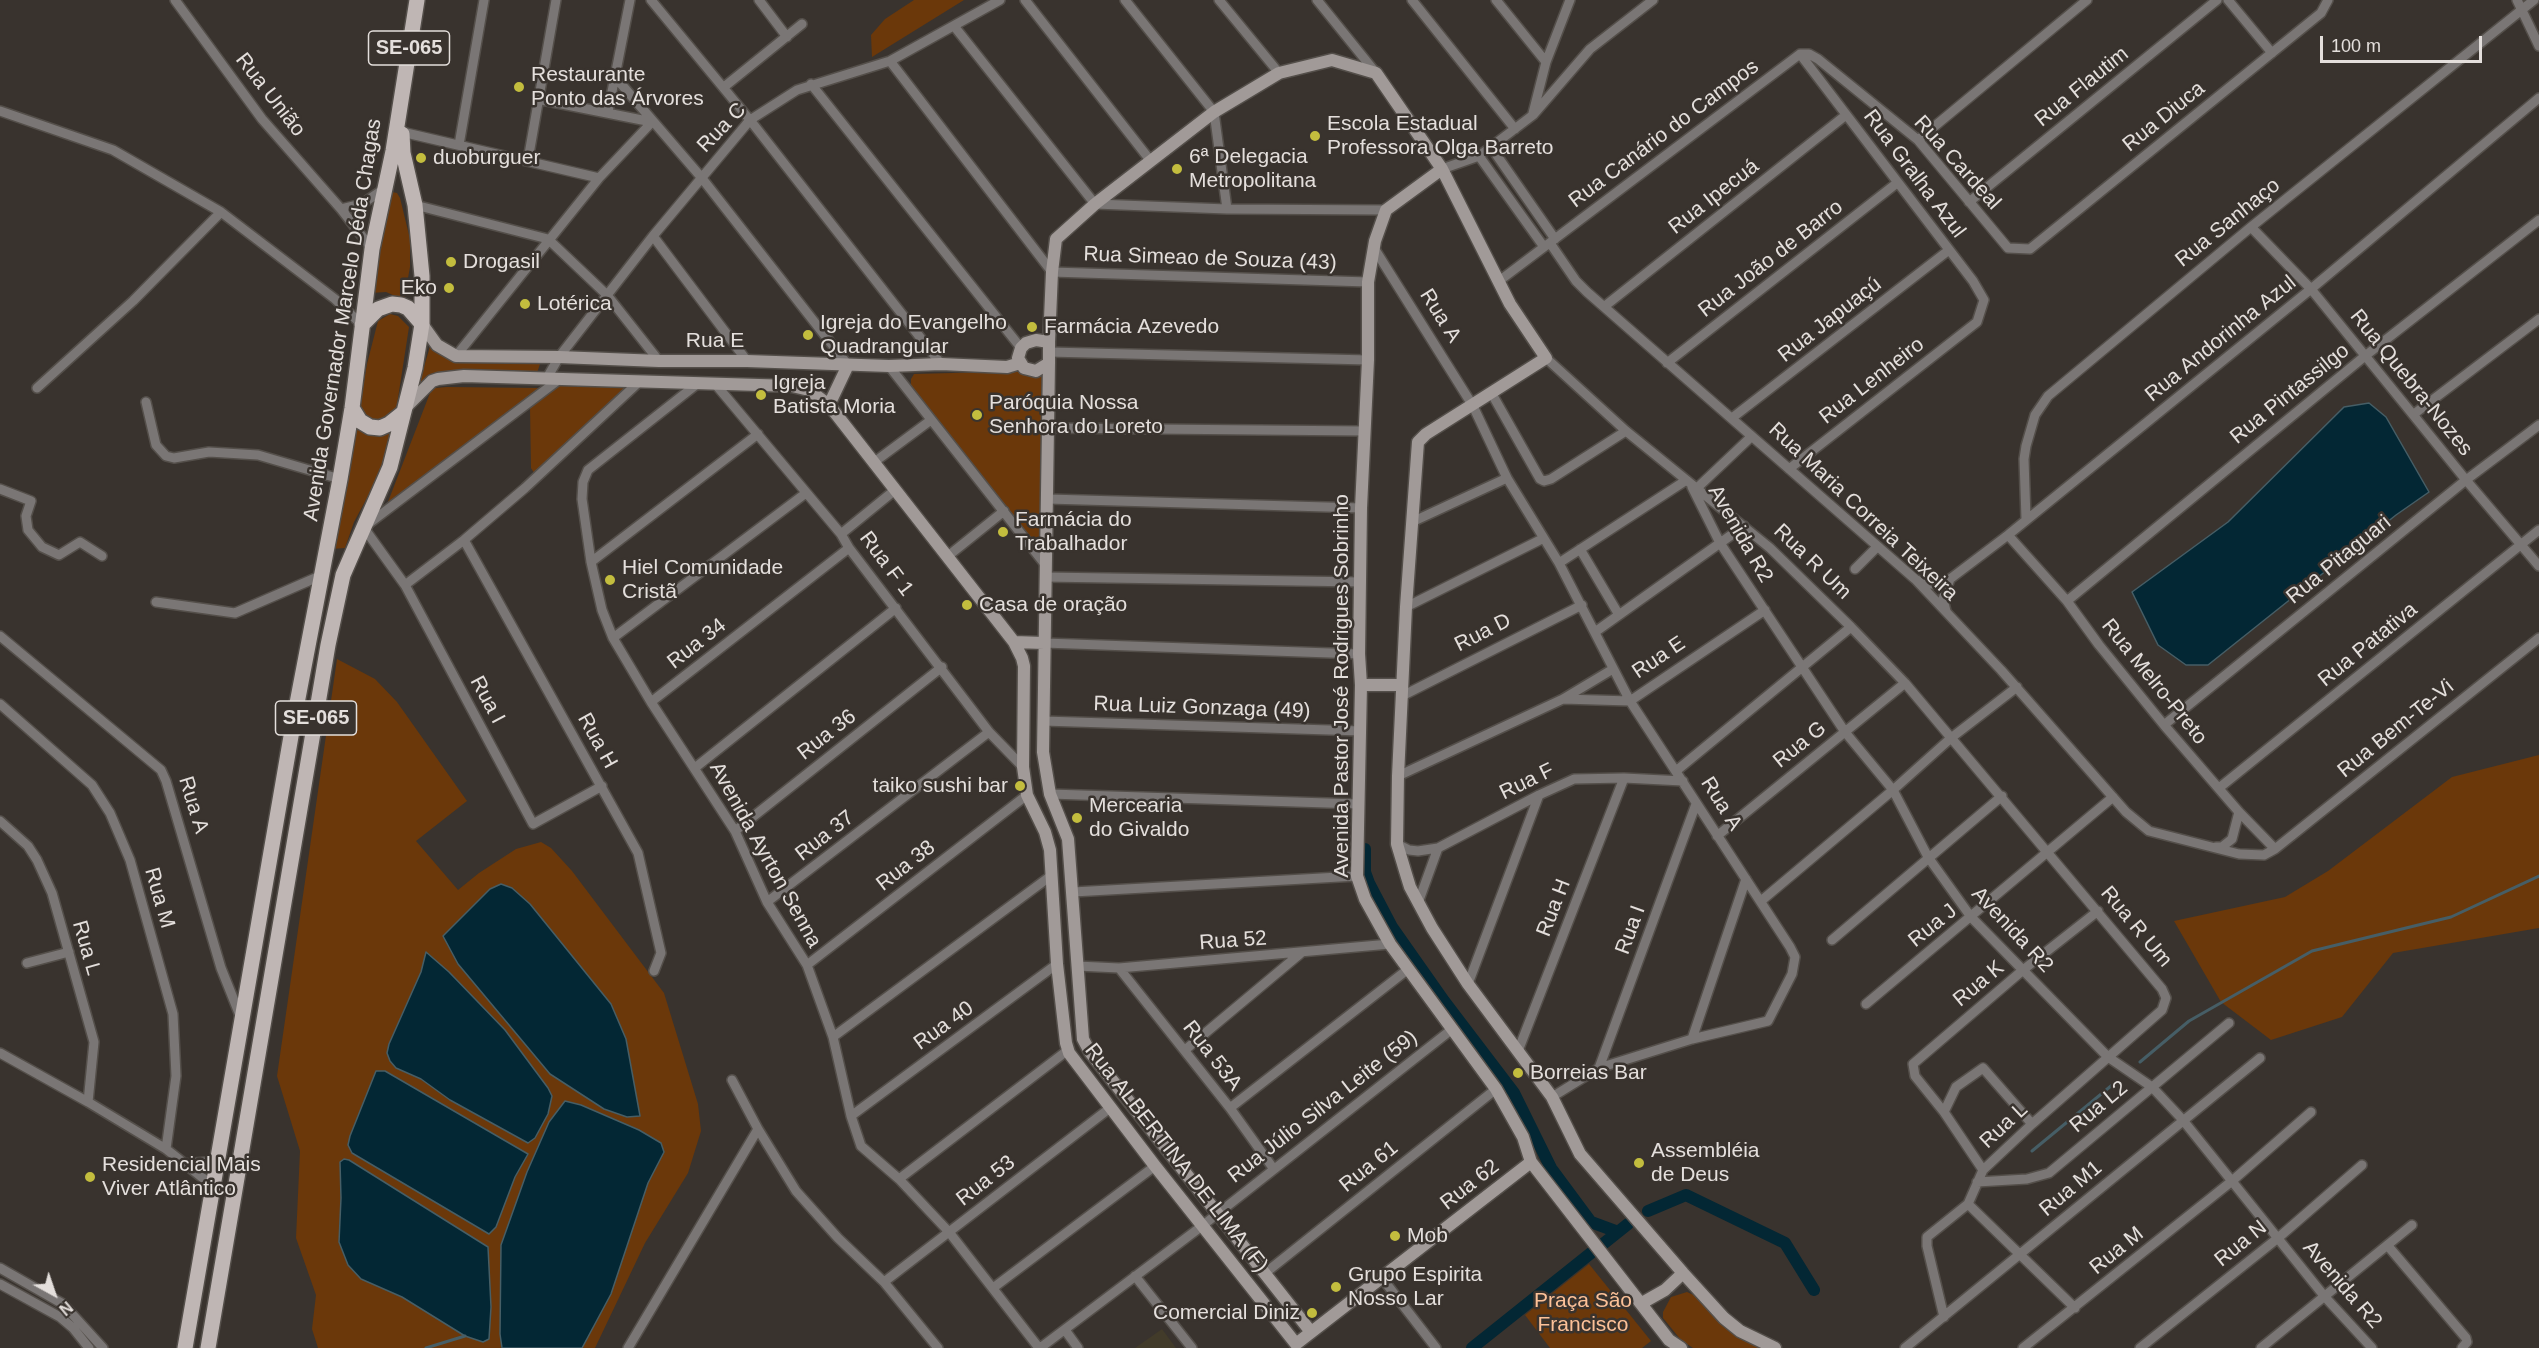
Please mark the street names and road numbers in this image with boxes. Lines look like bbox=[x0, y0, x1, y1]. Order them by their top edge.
road number: SE-065 bbox=[368, 31, 450, 65]
street label: Rua Flautim bbox=[2030, 42, 2134, 132]
street label: Rua União bbox=[230, 48, 310, 142]
street label: Rua Canário do Campos bbox=[1564, 54, 1764, 214]
street label: Rua Diuca bbox=[2118, 76, 2210, 158]
street label: Rua C bbox=[692, 98, 752, 158]
street label: Rua Gralha Azul bbox=[1858, 105, 1970, 243]
street label: Rua Cardeal bbox=[1908, 111, 2006, 215]
street label: Avenida Governador Marcelo Déda Chagas bbox=[299, 117, 387, 523]
street label: Rua Ipecuá bbox=[1664, 154, 1764, 240]
street label: Rua Sanhaço bbox=[2171, 173, 2285, 273]
street label: Rua João de Barro bbox=[1694, 195, 1848, 323]
street label: Rua Simeao de Souza (43) bbox=[1083, 242, 1337, 276]
street label: Rua Andorinha Azul bbox=[2140, 270, 2302, 408]
street label: Rua Japuaçú bbox=[1773, 272, 1887, 368]
street label: Rua A bbox=[1414, 285, 1466, 347]
street label: Rua Quebra-Nozes bbox=[2344, 305, 2478, 461]
street label: Rua E bbox=[686, 328, 744, 354]
street label: Rua Lenheiro bbox=[1815, 332, 1929, 430]
street label: Rua Pintassilgo bbox=[2225, 338, 2355, 450]
street label: Rua Maria Correia Teixeira bbox=[1763, 418, 1963, 606]
street label: Avenida R2 bbox=[1702, 481, 1778, 587]
street label: Avenida Pastor José Rodrigues Sobrinho bbox=[1329, 494, 1355, 878]
street label: Rua Pitaguari bbox=[2282, 510, 2396, 610]
street label: Rua R Um bbox=[1768, 519, 1856, 605]
street label: Rua F 1 bbox=[853, 527, 919, 601]
street label: Rua Patativa bbox=[2313, 597, 2423, 693]
street label: Rua D bbox=[1451, 608, 1515, 658]
street label: Rua 34 bbox=[663, 613, 731, 675]
street label: Rua Melro-Preto bbox=[2096, 614, 2212, 750]
street label: Rua E bbox=[1628, 631, 1690, 685]
street label: Rua I bbox=[464, 672, 510, 728]
street label: Rua Bem-Te-Vi bbox=[2333, 675, 2459, 783]
street label: Rua Luiz Gonzaga (49) bbox=[1093, 692, 1311, 724]
road number: SE-065 bbox=[276, 701, 356, 735]
street label: Rua 36 bbox=[793, 704, 861, 766]
street label: Rua H bbox=[572, 709, 622, 773]
street label: Rua G bbox=[1768, 716, 1832, 774]
street label: Avenida Ayrton Senna bbox=[704, 758, 826, 952]
street label: Rua F bbox=[1496, 758, 1558, 806]
street label: Rua A bbox=[172, 773, 214, 837]
street label: Rua A bbox=[1695, 773, 1747, 835]
street label: Rua 37 bbox=[791, 805, 859, 867]
street label: Rua 38 bbox=[872, 835, 940, 897]
street label: Rua M bbox=[138, 865, 180, 931]
street label: Rua H bbox=[1532, 876, 1576, 940]
street label: Rua R Um bbox=[2095, 881, 2177, 973]
street label: Avenida R2 bbox=[1966, 882, 2058, 978]
street label: Rua J bbox=[1904, 899, 1962, 953]
street label: Rua I bbox=[1611, 902, 1651, 958]
street label: Rua L bbox=[66, 918, 106, 978]
street label: Rua 52 bbox=[1198, 926, 1268, 956]
street label: Rua K bbox=[1949, 956, 2009, 1012]
street label: Rua 40 bbox=[909, 996, 979, 1056]
street label: Rua 53A bbox=[1177, 1016, 1247, 1096]
street label: Rua Júlio Silva Leite (59) bbox=[1223, 1025, 1423, 1189]
street label: Rua ALBERTINA DE LIMA (F) bbox=[1079, 1039, 1273, 1277]
street label: Rua L2 bbox=[2065, 1076, 2133, 1138]
street label: Rua L bbox=[1975, 1098, 2033, 1154]
street label: Rua 61 bbox=[1335, 1136, 1403, 1198]
street label: Rua 53 bbox=[952, 1150, 1020, 1212]
street label: Rua 62 bbox=[1436, 1154, 1504, 1216]
street label: Rua M1 bbox=[2035, 1156, 2107, 1222]
street label: Rua N bbox=[2210, 1215, 2272, 1273]
street label: Rua M bbox=[2085, 1222, 2149, 1280]
street label: Avenida R2 bbox=[2297, 1236, 2387, 1334]

